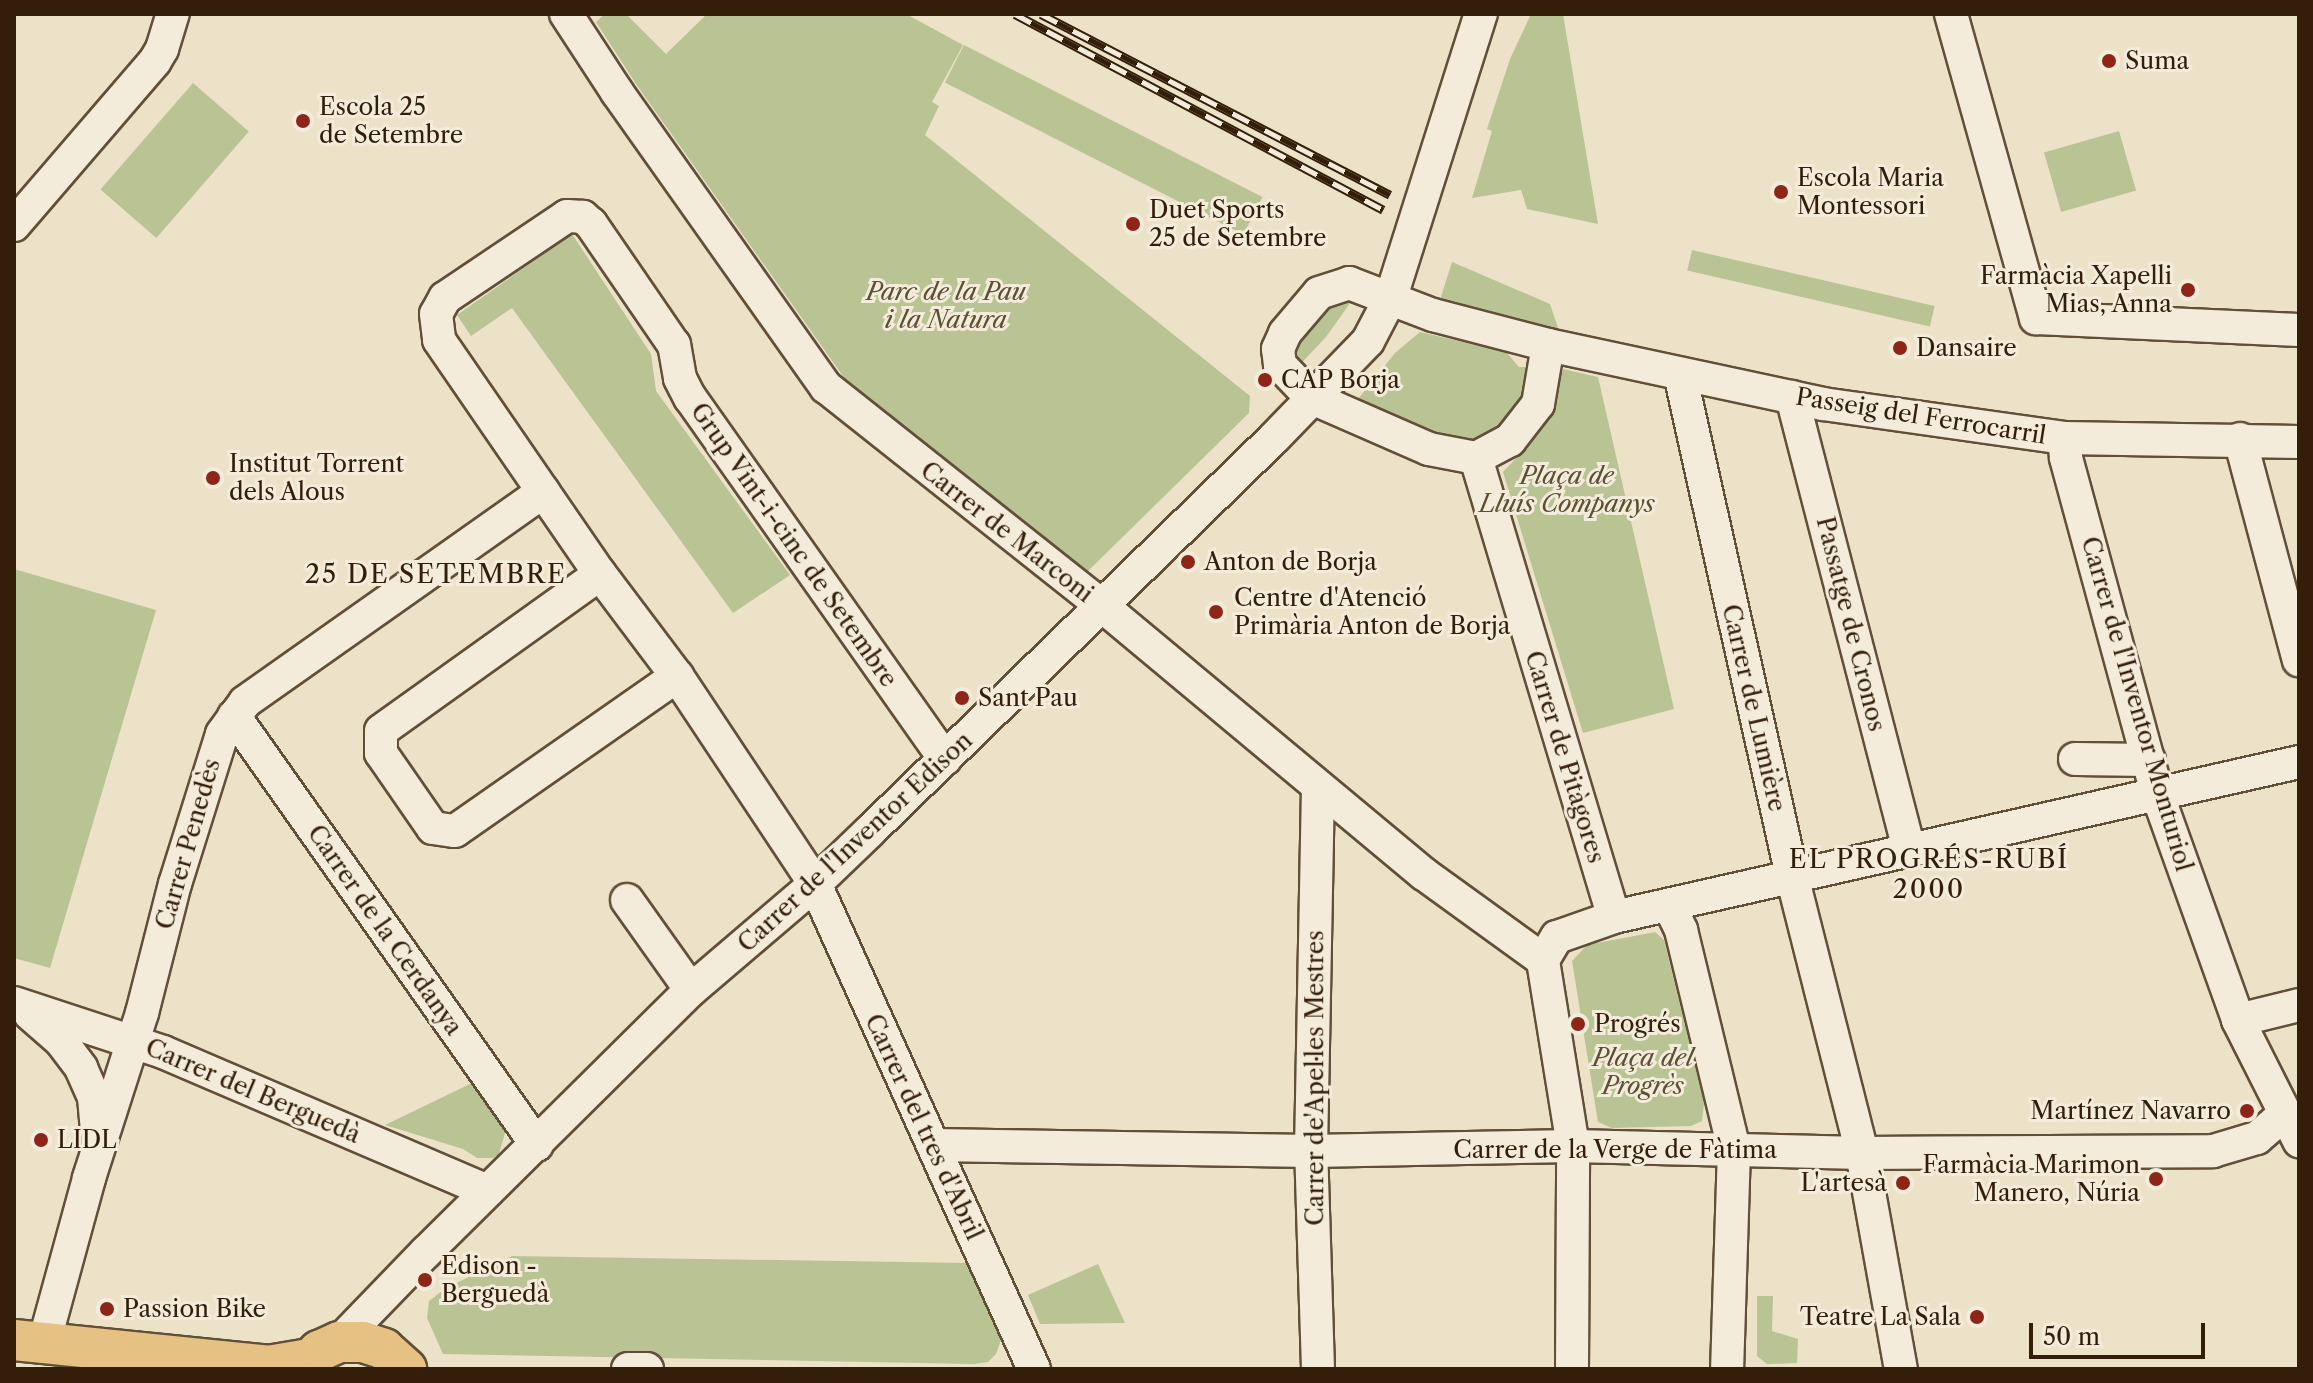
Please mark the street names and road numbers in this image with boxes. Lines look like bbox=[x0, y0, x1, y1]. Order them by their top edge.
street label: Passeig del Ferrocarril bbox=[1794, 382, 2048, 450]
street label: Grup Vint-i-cinc de Setembre bbox=[684, 397, 904, 693]
street label: Carrer de Marconi bbox=[915, 456, 1099, 608]
street label: Passatge de Cronos bbox=[1810, 514, 1892, 734]
street label: Carrer de l'Inventor Monturiol bbox=[2075, 533, 2199, 875]
street label: Carrer de Lumière bbox=[1716, 601, 1792, 815]
street label: Carrer de Pitàgores bbox=[1519, 647, 1611, 867]
street label: Carrer de l'Inventor Edison bbox=[732, 726, 978, 958]
street label: Carrer Penedès bbox=[150, 755, 226, 933]
street label: Carrer de la Cerdanya bbox=[301, 819, 469, 1041]
street label: Carrer de'Apel·les Mestres bbox=[1301, 930, 1329, 1226]
street label: Carrer del tres d'Abril bbox=[859, 1009, 989, 1245]
street label: Carrer del Berguedà bbox=[141, 1033, 365, 1149]
street label: Carrer de la Verge de Fàtima bbox=[1452, 1136, 1778, 1164]

